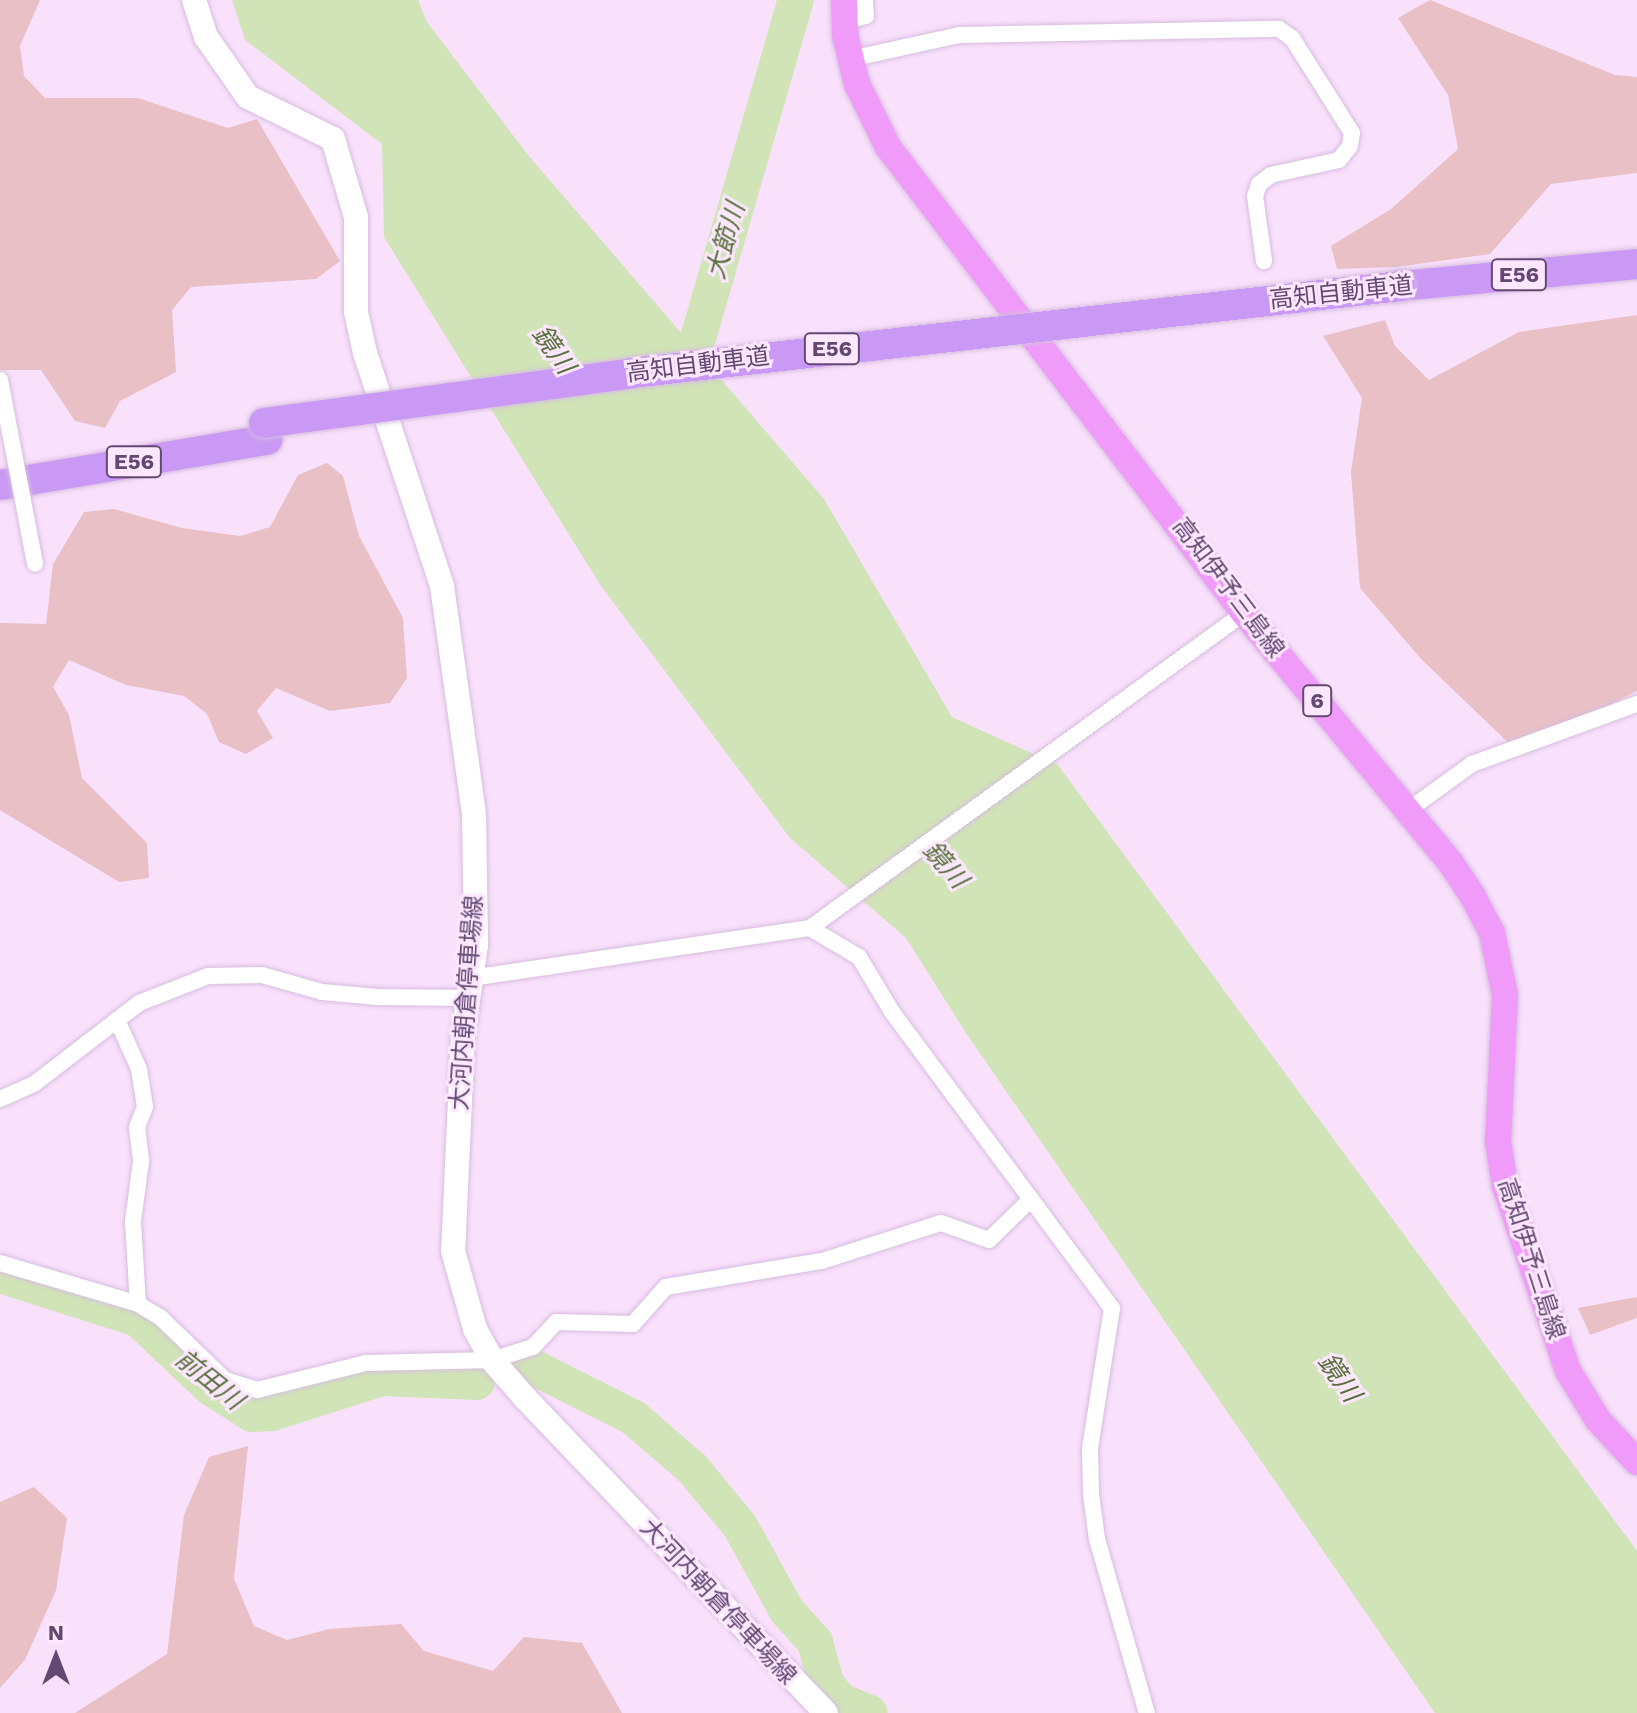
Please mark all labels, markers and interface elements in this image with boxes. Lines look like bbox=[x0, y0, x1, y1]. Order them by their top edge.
water label: 大節川 bbox=[700, 199, 752, 283]
road number: E56 bbox=[1489, 257, 1549, 293]
street label: 高知自動車道 bbox=[1268, 271, 1414, 315]
water label: 鏡川 bbox=[525, 320, 581, 380]
road number: E56 bbox=[802, 331, 862, 367]
street label: 高知自動車道 bbox=[625, 342, 771, 388]
road number: E56 bbox=[104, 444, 164, 480]
street label: 高知伊予三島線 bbox=[1166, 512, 1290, 664]
road number: 6 bbox=[1301, 683, 1333, 719]
water label: 鏡川 bbox=[916, 835, 974, 895]
street label: 大河内朝倉停車場線 bbox=[445, 894, 489, 1112]
street label: 高知伊予三島線 bbox=[1491, 1175, 1571, 1343]
water label: 前田川 bbox=[169, 1343, 249, 1417]
water label: 鏡川 bbox=[1311, 1348, 1367, 1408]
street label: 大河内朝倉停車場線 bbox=[634, 1513, 802, 1691]
north arrow bbox=[16, 1617, 96, 1697]
text: N bbox=[48, 1620, 64, 1645]

